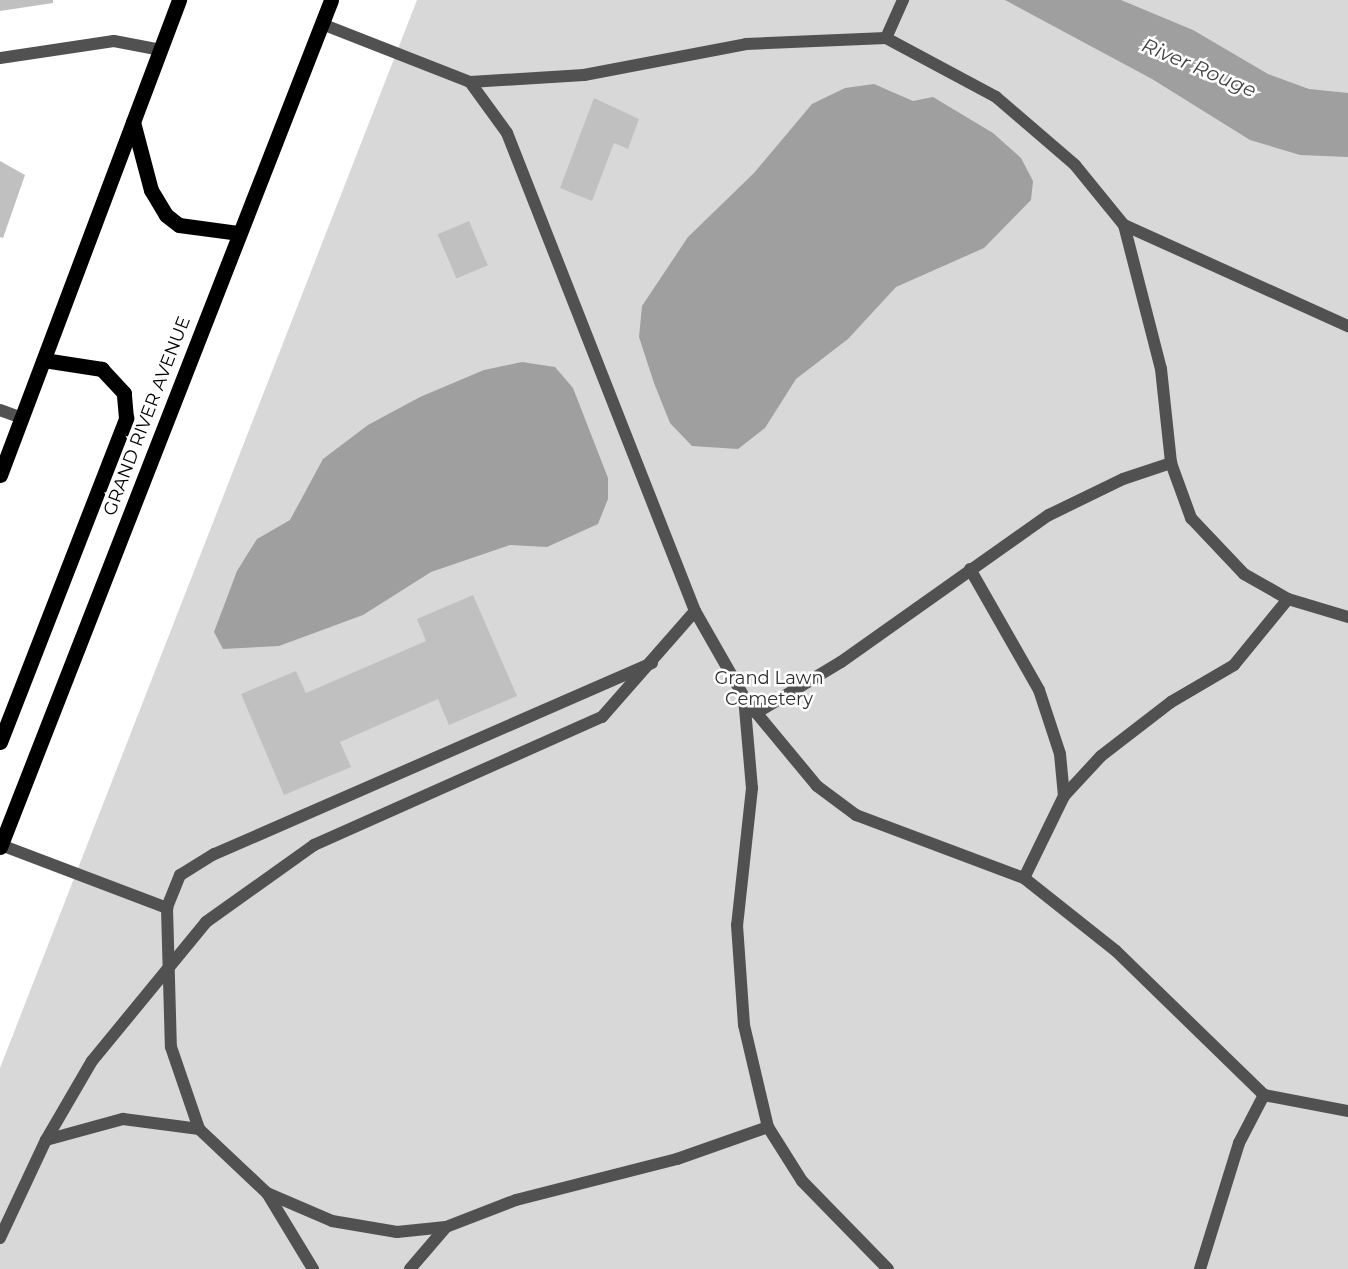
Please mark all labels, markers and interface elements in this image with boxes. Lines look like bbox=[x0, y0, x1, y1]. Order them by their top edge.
water label: River Rouge bbox=[1138, 33, 1260, 103]
street label: GRAND RIVER AVENUE bbox=[99, 313, 195, 519]
park label: Grand Lawn Cemetery bbox=[714, 668, 824, 710]

